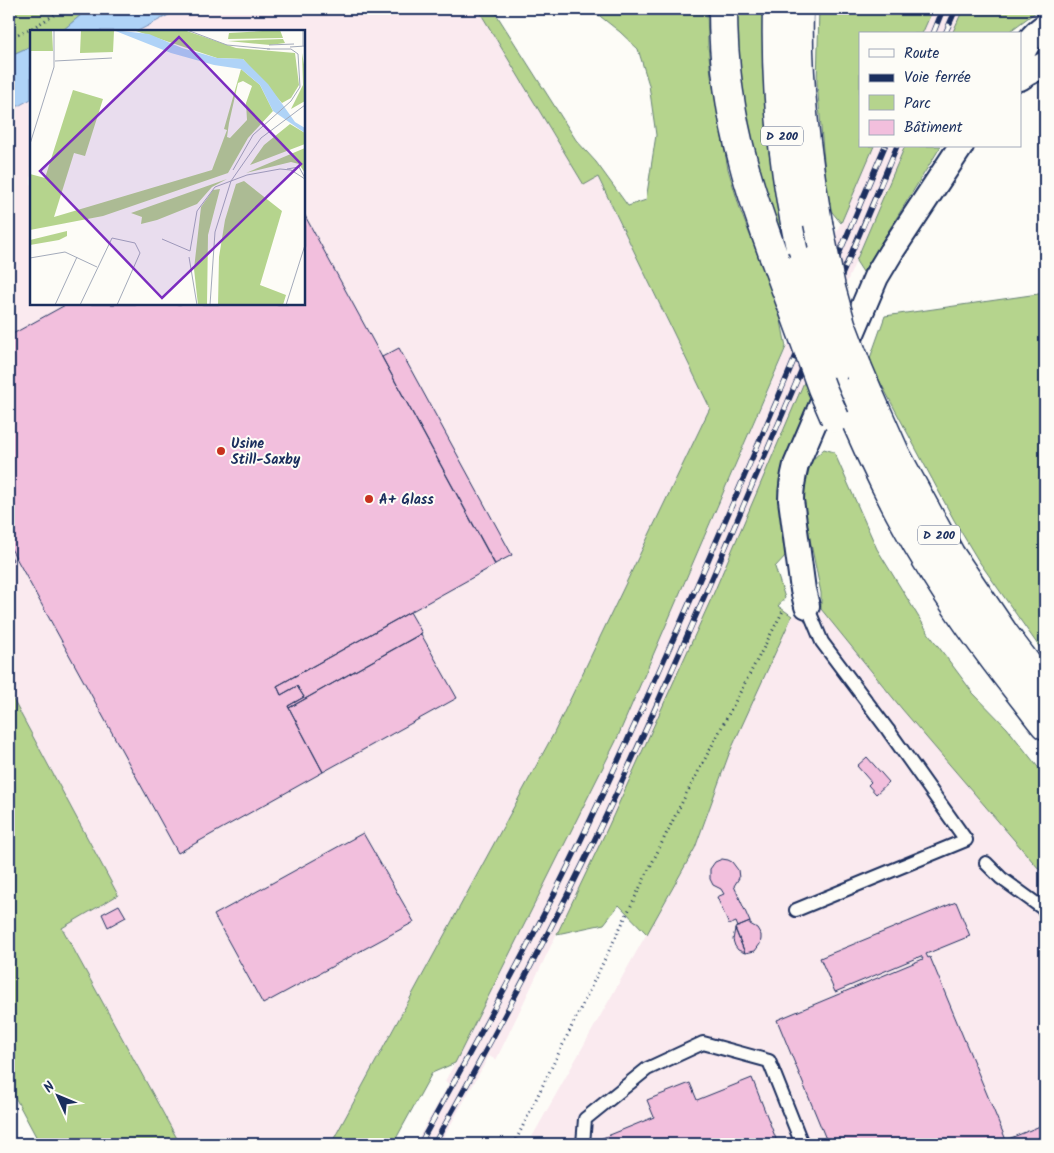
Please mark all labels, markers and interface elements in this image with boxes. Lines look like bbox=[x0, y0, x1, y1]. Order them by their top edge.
inset map bbox=[30, 30, 305, 305]
legend bbox=[859, 32, 1022, 148]
text: Route bbox=[904, 42, 940, 66]
text: Voie ferrée bbox=[904, 66, 971, 90]
text: Parc bbox=[904, 92, 931, 116]
text: Bâtiment bbox=[904, 116, 963, 140]
road number: D 200 bbox=[761, 126, 803, 146]
place label: Usine Still-Saxby bbox=[231, 433, 301, 471]
marker: Usine Still-Saxby bbox=[215, 445, 227, 457]
place label: A+ Glass bbox=[379, 489, 434, 511]
marker: A+ Glass bbox=[363, 493, 375, 505]
road number: D 200 bbox=[918, 526, 960, 544]
north arrow bbox=[32, 1070, 82, 1120]
text: N bbox=[38, 1077, 60, 1098]

